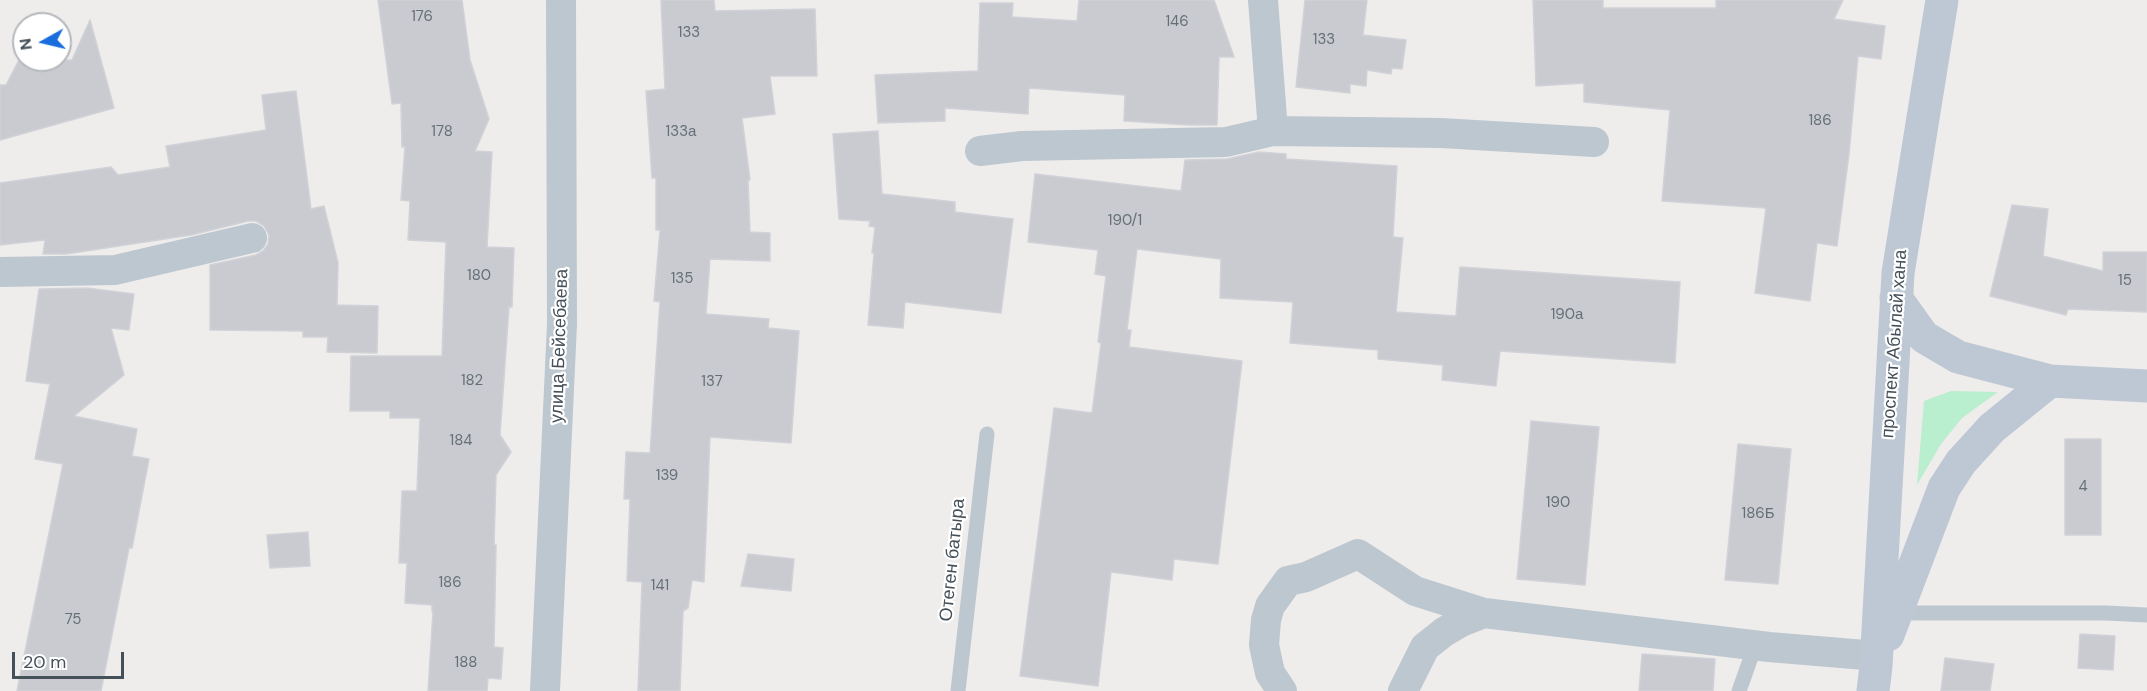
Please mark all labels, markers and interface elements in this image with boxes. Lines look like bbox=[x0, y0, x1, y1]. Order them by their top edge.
house number: 176 bbox=[411, 8, 433, 26]
north arrow bbox=[12, 12, 72, 72]
house number: 146 bbox=[1165, 13, 1189, 31]
house number: 133 bbox=[678, 24, 700, 42]
house number: 133 bbox=[1313, 31, 1335, 49]
text: N bbox=[14, 37, 37, 52]
house number: 186 bbox=[1808, 112, 1832, 130]
house number: 178 bbox=[431, 123, 453, 141]
house number: 133а bbox=[666, 123, 696, 141]
house number: 190/1 bbox=[1108, 212, 1142, 230]
street label: проспект Абылай хана bbox=[1878, 249, 1912, 439]
house number: 180 bbox=[467, 267, 491, 285]
street label: улица Бейсебаева bbox=[547, 269, 573, 423]
house number: 135 bbox=[671, 270, 693, 288]
house number: 15 bbox=[2118, 272, 2132, 290]
house number: 190а bbox=[1551, 306, 1583, 324]
house number: 182 bbox=[461, 372, 483, 390]
house number: 137 bbox=[701, 373, 723, 391]
house number: 184 bbox=[450, 432, 472, 450]
house number: 139 bbox=[656, 467, 678, 485]
house number: 4 bbox=[2078, 478, 2088, 496]
house number: 190 bbox=[1546, 494, 1570, 512]
street label: Отеген батыра bbox=[936, 497, 970, 623]
house number: 186Б bbox=[1741, 505, 1775, 523]
house number: 186 bbox=[438, 574, 462, 592]
house number: 141 bbox=[651, 577, 669, 595]
house number: 75 bbox=[65, 611, 81, 629]
scale bar bbox=[15, 640, 128, 678]
text: 20 m bbox=[23, 650, 66, 674]
house number: 188 bbox=[455, 654, 477, 672]

